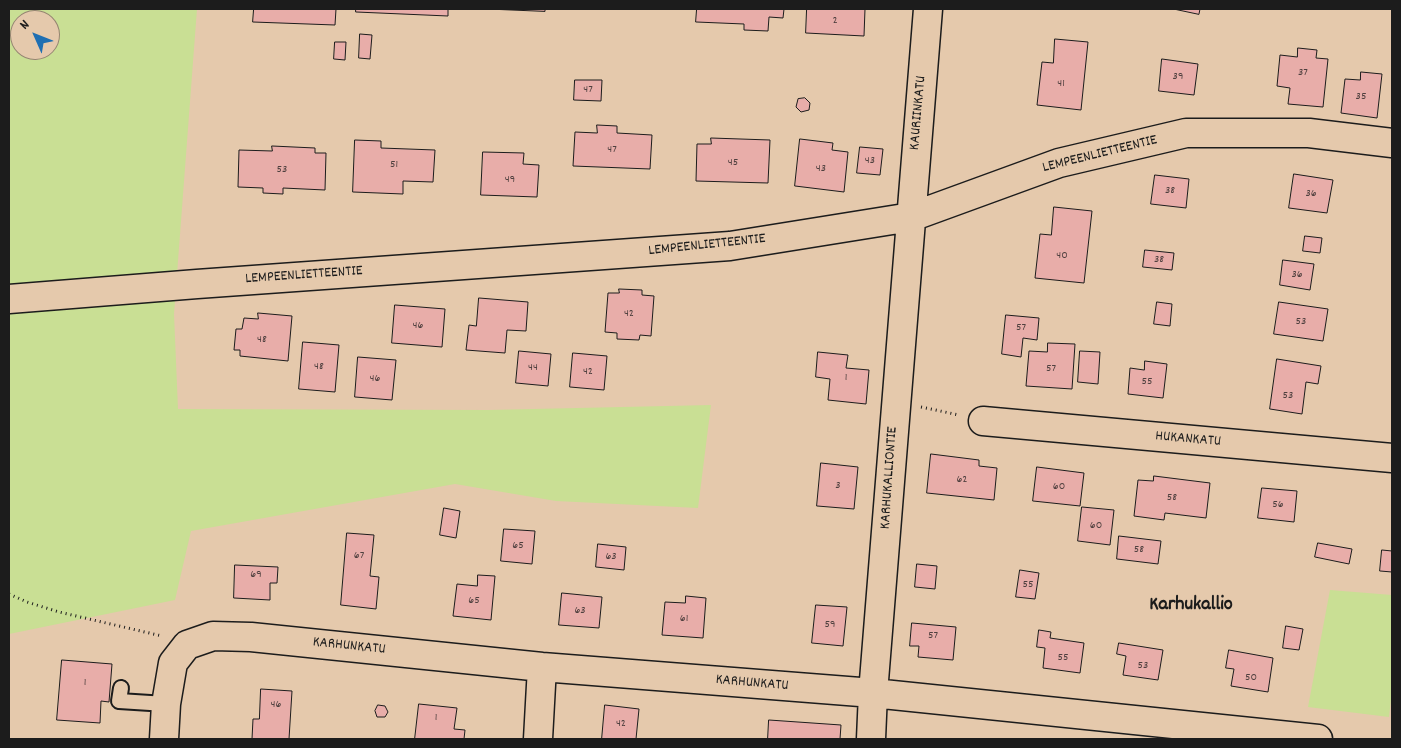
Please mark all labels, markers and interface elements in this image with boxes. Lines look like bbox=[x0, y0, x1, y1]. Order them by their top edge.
north arrow bbox=[10, 10, 60, 60]
house number: 2 bbox=[832, 14, 838, 28]
text: N bbox=[15, 16, 35, 35]
house number: 37 bbox=[1298, 66, 1308, 80]
house number: 39 bbox=[1173, 70, 1183, 84]
street label: KAURIINKATU bbox=[907, 75, 931, 151]
house number: 41 bbox=[1057, 77, 1065, 91]
house number: 47 bbox=[583, 83, 593, 97]
house number: 35 bbox=[1356, 90, 1366, 104]
street label: LEMPEENLIETTEENTIE bbox=[1041, 132, 1159, 178]
house number: 47 bbox=[607, 143, 617, 157]
house number: 43 bbox=[865, 154, 875, 168]
house number: 45 bbox=[728, 156, 738, 170]
house number: 51 bbox=[390, 158, 398, 172]
house number: 43 bbox=[816, 162, 826, 176]
house number: 53 bbox=[277, 163, 287, 177]
house number: 49 bbox=[505, 173, 515, 187]
house number: 38 bbox=[1165, 184, 1175, 198]
house number: 36 bbox=[1305, 187, 1317, 201]
street label: LEMPEENLIETTEENTIE bbox=[648, 231, 766, 261]
house number: 40 bbox=[1056, 249, 1068, 263]
house number: 38 bbox=[1154, 253, 1164, 267]
street label: LEMPEENLIETTEENTIE bbox=[245, 263, 363, 289]
house number: 36 bbox=[1291, 268, 1303, 282]
house number: 42 bbox=[624, 307, 634, 321]
house number: 53 bbox=[1296, 315, 1306, 329]
house number: 46 bbox=[413, 319, 423, 333]
house number: 57 bbox=[1016, 321, 1026, 335]
house number: 48 bbox=[257, 333, 267, 347]
house number: 48 bbox=[314, 360, 324, 374]
house number: 44 bbox=[528, 361, 538, 375]
house number: 57 bbox=[1046, 362, 1056, 376]
house number: 42 bbox=[583, 365, 593, 379]
house number: 1 bbox=[845, 371, 847, 385]
house number: 46 bbox=[370, 372, 380, 386]
house number: 55 bbox=[1141, 375, 1153, 389]
house number: 53 bbox=[1283, 389, 1293, 403]
street label: KARHUKALLIONTIE bbox=[877, 426, 903, 530]
street label: HUKANKATU bbox=[1154, 428, 1222, 452]
house number: 62 bbox=[956, 473, 968, 487]
house number: 3 bbox=[835, 479, 841, 493]
house number: 60 bbox=[1053, 480, 1065, 494]
house number: 58 bbox=[1167, 491, 1177, 505]
house number: 56 bbox=[1272, 498, 1284, 512]
house number: 60 bbox=[1090, 519, 1102, 533]
house number: 65 bbox=[512, 539, 524, 553]
house number: 58 bbox=[1134, 543, 1144, 557]
house number: 67 bbox=[354, 549, 364, 563]
house number: 63 bbox=[605, 550, 617, 564]
house number: 69 bbox=[250, 568, 262, 582]
house number: 55 bbox=[1022, 578, 1034, 592]
house number: 65 bbox=[468, 594, 480, 608]
district label: Karhukallio bbox=[1149, 594, 1233, 618]
house number: 63 bbox=[574, 604, 586, 618]
house number: 61 bbox=[680, 612, 688, 626]
house number: 59 bbox=[824, 618, 836, 632]
house number: 57 bbox=[928, 629, 938, 643]
street label: KARHUNKATU bbox=[312, 634, 386, 660]
house number: 55 bbox=[1057, 651, 1069, 665]
house number: 53 bbox=[1138, 659, 1148, 673]
house number: 50 bbox=[1245, 671, 1257, 685]
street label: KARHUNKATU bbox=[715, 672, 789, 696]
house number: 1 bbox=[84, 676, 86, 690]
house number: 46 bbox=[271, 698, 281, 712]
house number: 1 bbox=[435, 711, 437, 725]
house number: 42 bbox=[616, 717, 626, 731]

